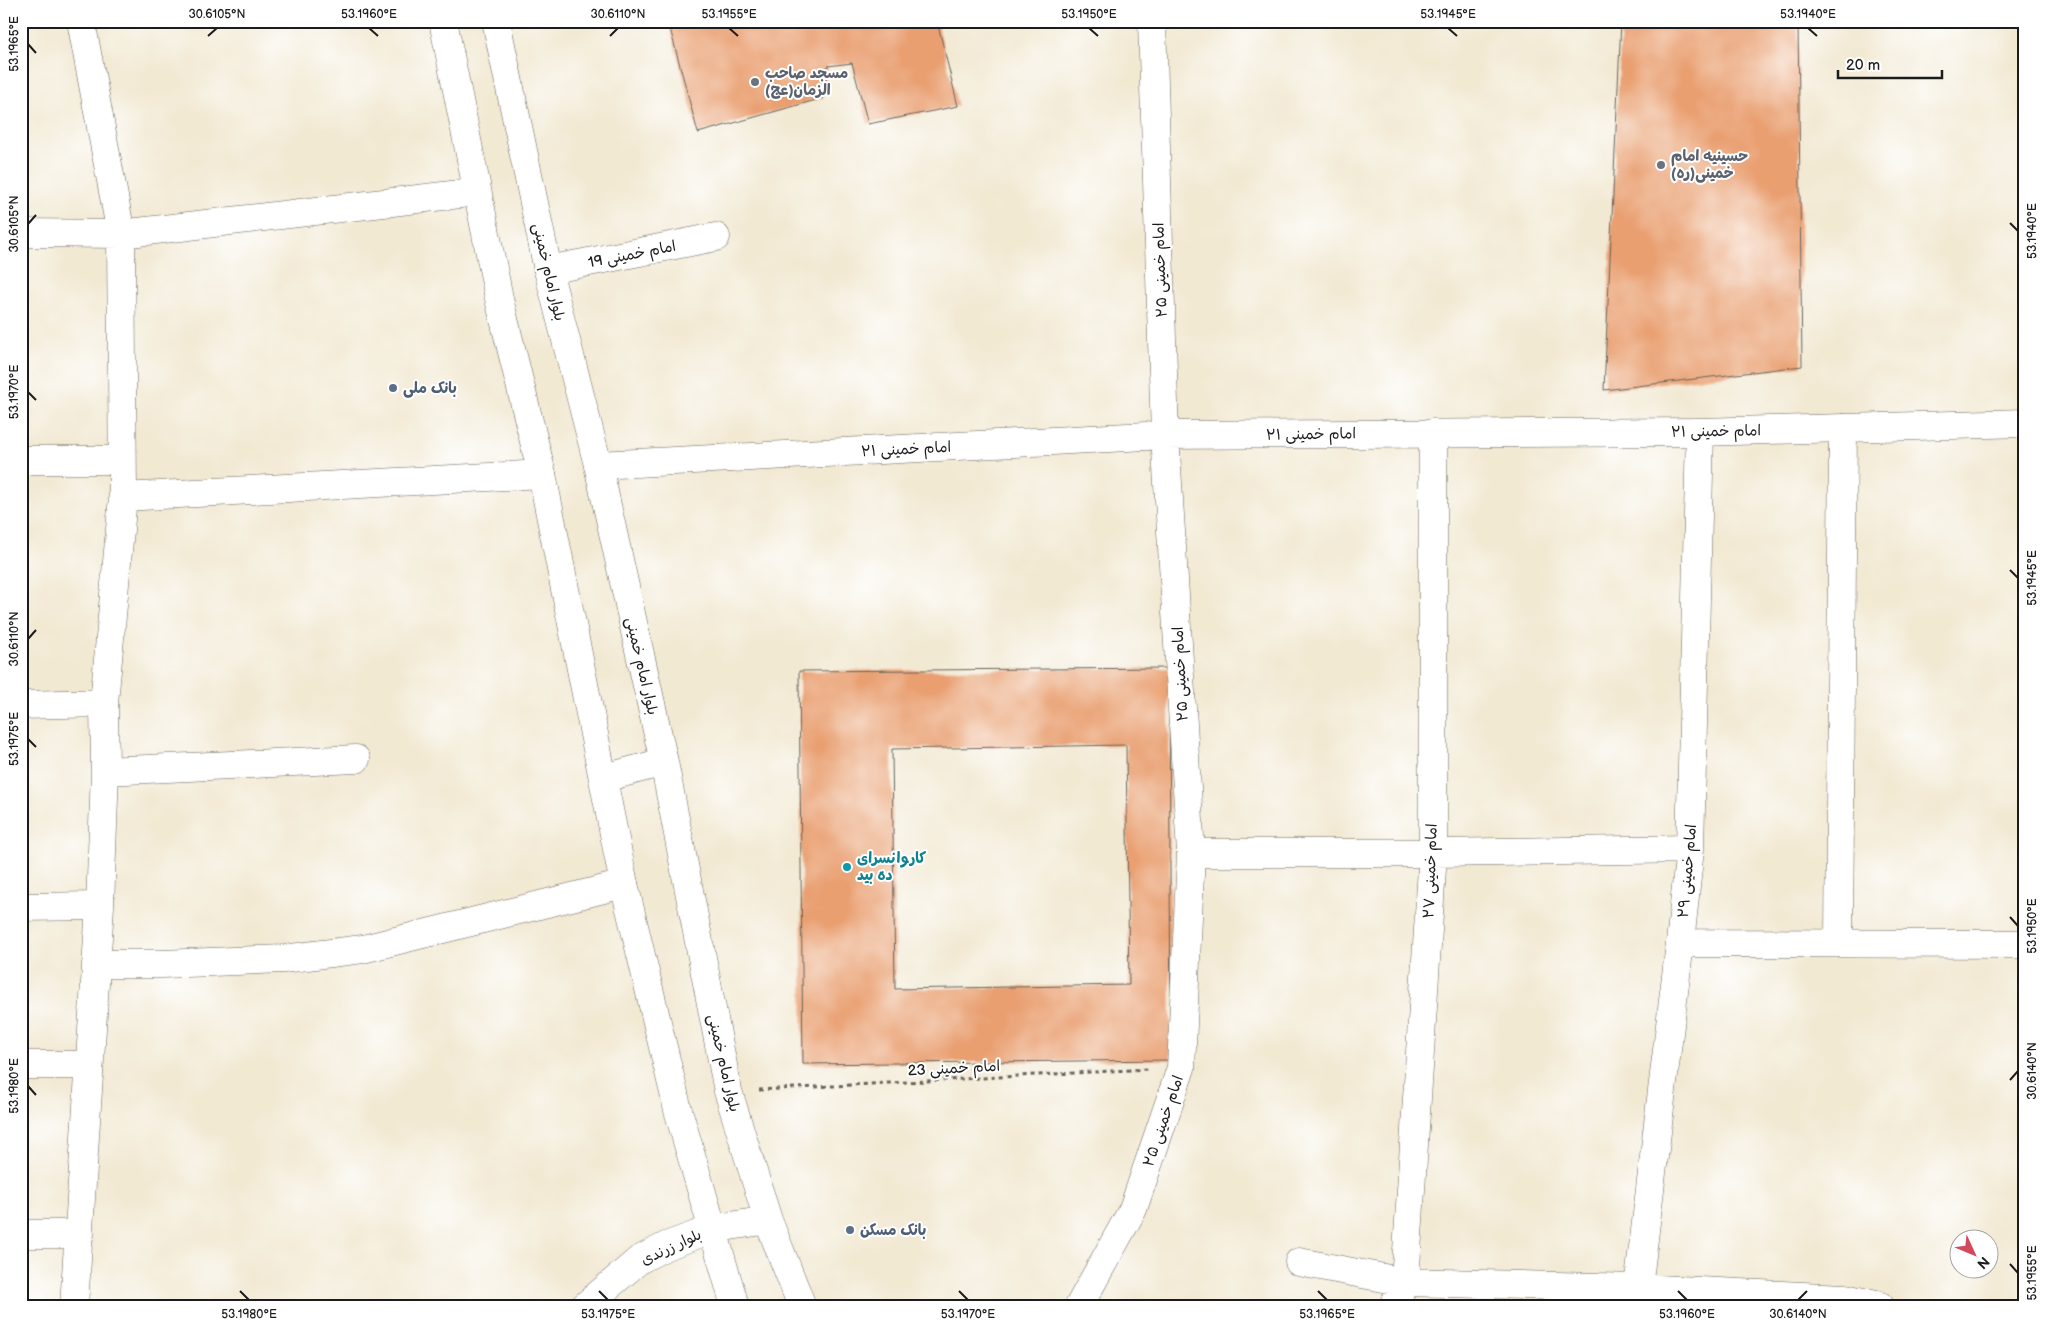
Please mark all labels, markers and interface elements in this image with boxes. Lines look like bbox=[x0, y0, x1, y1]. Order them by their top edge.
text: 30.6105°N bbox=[188, 7, 246, 22]
text: 53.1960°E bbox=[341, 7, 397, 22]
text: 30.6110°N bbox=[590, 7, 646, 22]
text: 53.1955°E bbox=[701, 7, 757, 22]
text: 53.1950°E bbox=[1061, 7, 1117, 22]
text: 53.1945°E bbox=[1420, 7, 1476, 22]
text: 53.1940°E bbox=[1780, 7, 1836, 22]
text: 53.1965°E bbox=[7, 16, 22, 72]
scale bar bbox=[1838, 48, 1942, 80]
text: 20 m bbox=[1846, 56, 1880, 75]
place label: مسجد صاحب الزمان(عج) bbox=[765, 64, 848, 100]
marker: مسجد صاحب الزمان(عج) bbox=[749, 76, 761, 88]
place label: حسینیه امام خمینی(ره) bbox=[1671, 147, 1748, 183]
marker: حسینیه امام خمینی(ره) bbox=[1655, 159, 1667, 171]
text: 30.6105°N bbox=[7, 195, 22, 253]
text: 53.1940°E bbox=[2025, 203, 2040, 259]
street label: بلوار امام خمینی bbox=[527, 221, 569, 323]
street label: امام خمینی ۲۵ bbox=[1149, 222, 1173, 318]
street label: امام خمینی 19 bbox=[587, 237, 678, 273]
text: 53.1970°E bbox=[7, 365, 22, 419]
place label: بانک ملی bbox=[403, 379, 457, 398]
marker: بانک ملی bbox=[387, 382, 399, 394]
street label: امام خمینی ۲۱ bbox=[1671, 421, 1761, 443]
street label: امام خمینی ۲۱ bbox=[1266, 424, 1356, 446]
street label: امام خمینی ۲۱ bbox=[860, 438, 952, 462]
text: 53.1945°E bbox=[2025, 550, 2040, 606]
text: 30.6110°N bbox=[7, 611, 22, 667]
street label: بلوار امام خمینی bbox=[620, 615, 662, 717]
street label: امام خمینی ۲۵ bbox=[1169, 626, 1193, 722]
text: 53.1975°E bbox=[7, 712, 22, 766]
street label: امام خمینی ۲۷ bbox=[1419, 823, 1443, 919]
street label: امام خمینی ۲۹ bbox=[1674, 823, 1702, 919]
place label: کاروانسرای ده بید bbox=[857, 849, 926, 885]
marker: کاروانسرای ده بید bbox=[841, 861, 853, 873]
text: 53.1950°E bbox=[2025, 898, 2040, 954]
street label: بلوار امام خمینی bbox=[702, 1012, 744, 1114]
text: 30.6140°N bbox=[2025, 1042, 2040, 1100]
street label: امام خمینی 23 bbox=[907, 1057, 1001, 1081]
text: 53.1980°E bbox=[7, 1058, 22, 1114]
street label: امام خمینی ۲۵ bbox=[1139, 1073, 1189, 1170]
place label: بانک مسکن bbox=[860, 1221, 926, 1240]
marker: بانک مسکن bbox=[844, 1224, 856, 1236]
street label: بلوار زرندی bbox=[638, 1225, 705, 1270]
north arrow bbox=[1948, 1230, 1998, 1280]
text: 53.1955°E bbox=[2025, 1245, 2040, 1301]
text: N bbox=[1973, 1253, 1993, 1272]
text: 53.1980°E bbox=[221, 1307, 277, 1322]
text: 53.1975°E bbox=[581, 1307, 635, 1322]
text: 53.1970°E bbox=[941, 1307, 995, 1322]
text: 53.1965°E bbox=[1299, 1307, 1355, 1322]
text: 53.1960°E bbox=[1659, 1307, 1715, 1322]
text: 30.6140°N bbox=[1769, 1307, 1827, 1322]

